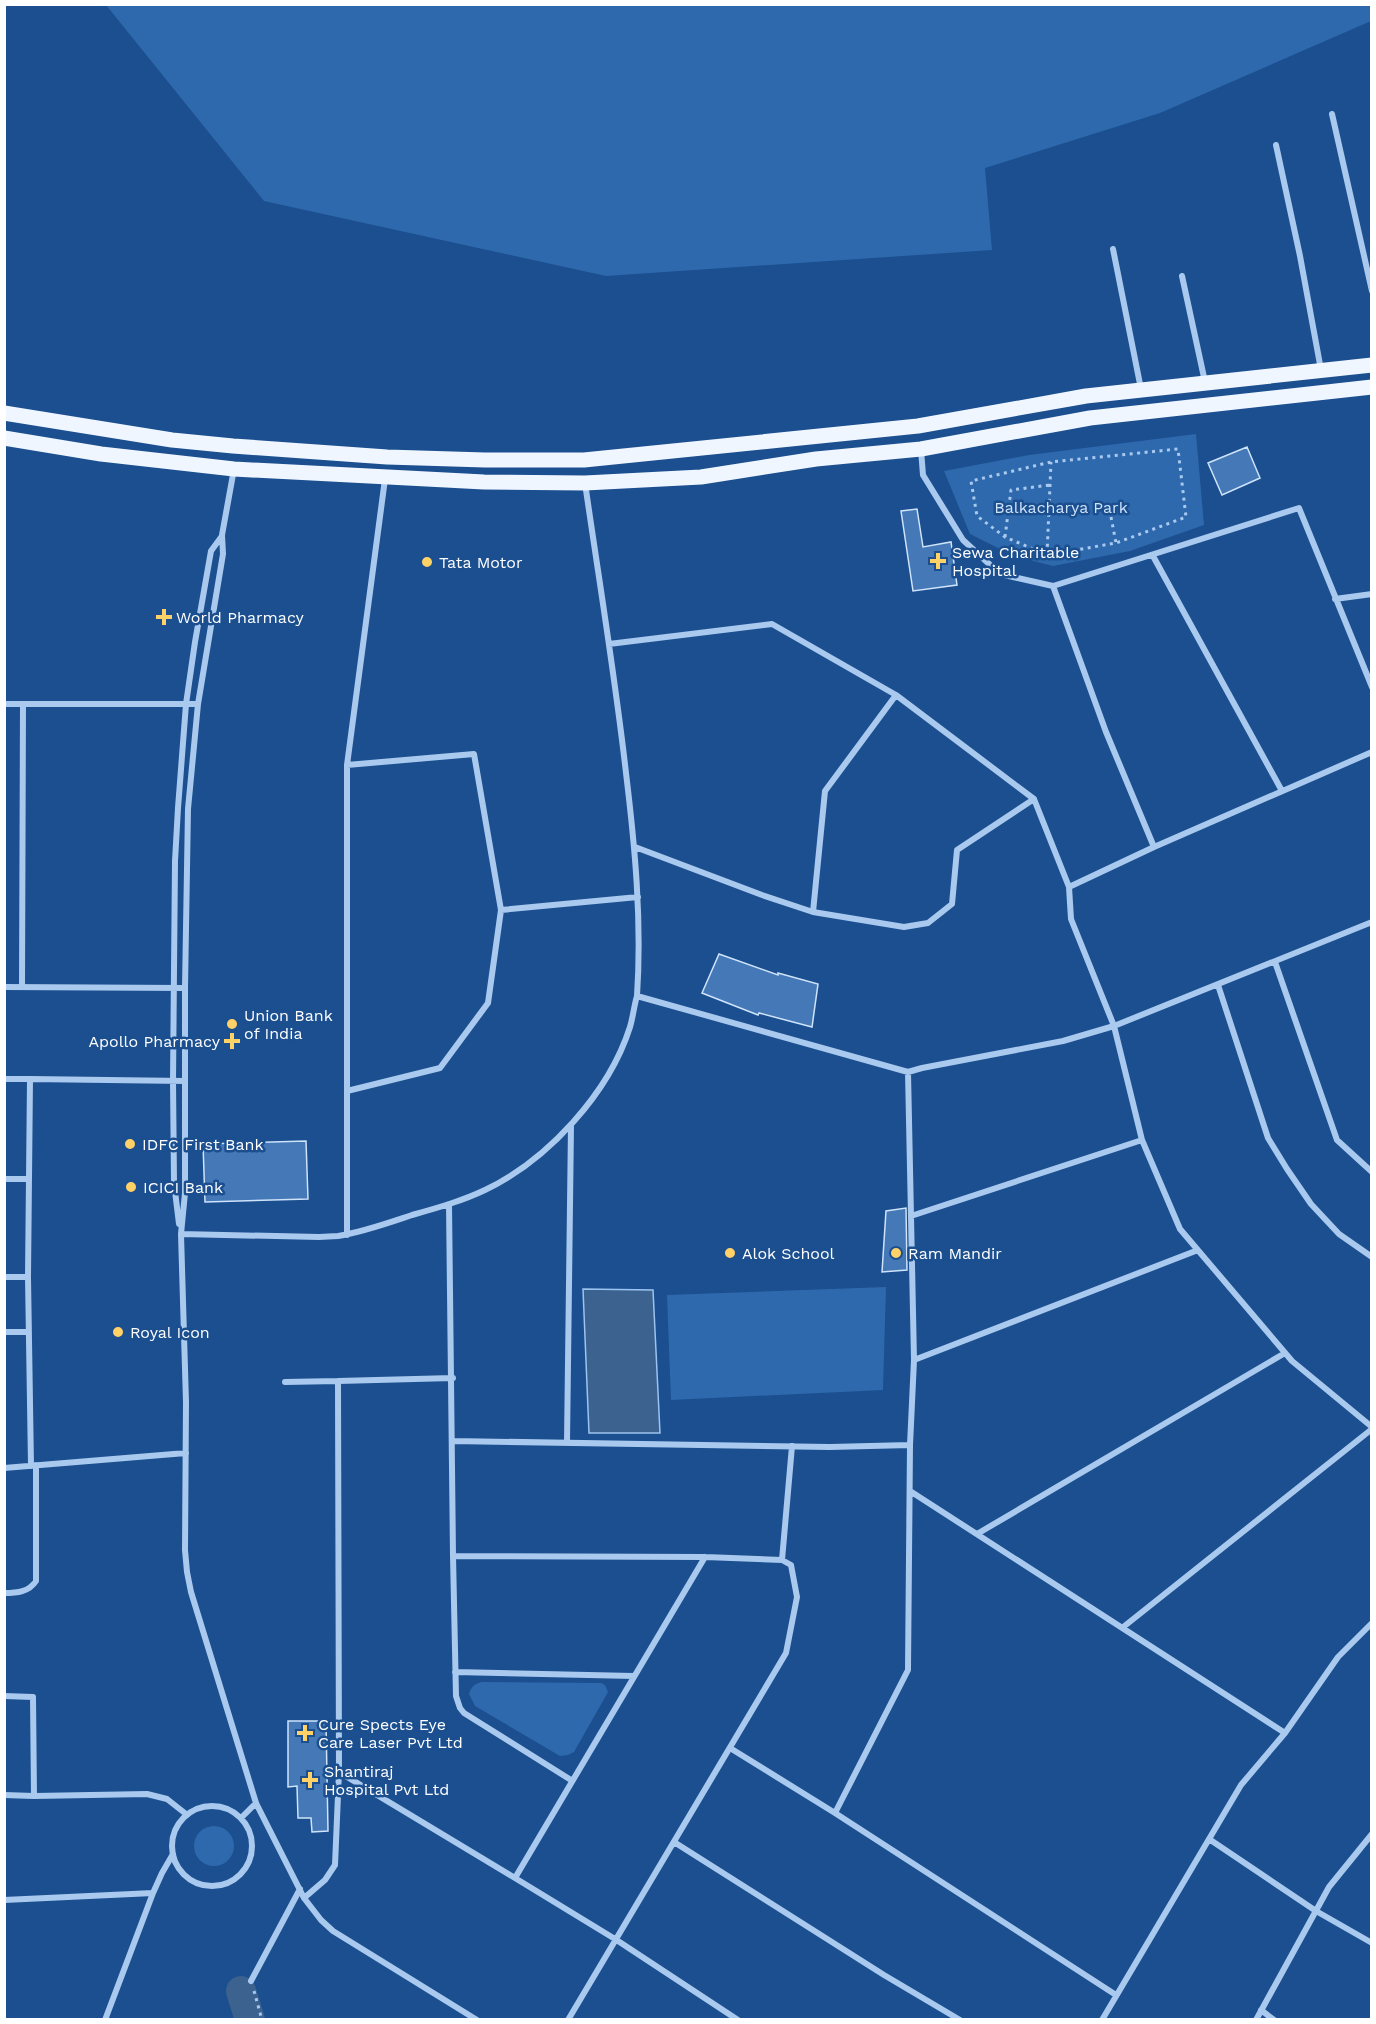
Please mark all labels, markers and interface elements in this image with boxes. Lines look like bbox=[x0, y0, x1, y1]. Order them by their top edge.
park label: Balkacharya Park bbox=[994, 498, 1128, 517]
place label: Sewa Charitable Hospital bbox=[952, 543, 1079, 580]
marker: Sewa Charitable Hospital bbox=[929, 552, 947, 570]
place label: Tata Motor bbox=[439, 553, 523, 572]
marker: Tata Motor bbox=[420, 555, 434, 569]
place label: World Pharmacy bbox=[176, 608, 305, 627]
marker: World Pharmacy bbox=[157, 610, 171, 624]
place label: Union Bank of India bbox=[244, 1006, 333, 1043]
marker: Union Bank of India bbox=[225, 1017, 239, 1031]
place label: Apollo Pharmacy bbox=[88, 1032, 221, 1051]
marker: Apollo Pharmacy bbox=[225, 1034, 239, 1048]
place label: IDFC First Bank bbox=[142, 1135, 264, 1154]
marker: IDFC First Bank bbox=[123, 1137, 137, 1151]
place label: ICICI Bank bbox=[143, 1178, 223, 1197]
marker: ICICI Bank bbox=[124, 1180, 138, 1194]
place label: Alok School bbox=[742, 1244, 835, 1263]
place label: Ram Mandir bbox=[908, 1244, 1002, 1263]
marker: Alok School bbox=[723, 1246, 737, 1260]
marker: Ram Mandir bbox=[889, 1246, 903, 1260]
place label: Royal Icon bbox=[130, 1323, 210, 1342]
marker: Royal Icon bbox=[111, 1325, 125, 1339]
place label: Cure Spects Eye Care Laser Pvt Ltd bbox=[318, 1715, 463, 1752]
marker: Cure Spects Eye Care Laser Pvt Ltd bbox=[296, 1724, 314, 1742]
place label: Shantiraj Hospital Pvt Ltd bbox=[324, 1762, 449, 1799]
marker: Shantiraj Hospital Pvt Ltd bbox=[301, 1771, 319, 1789]

